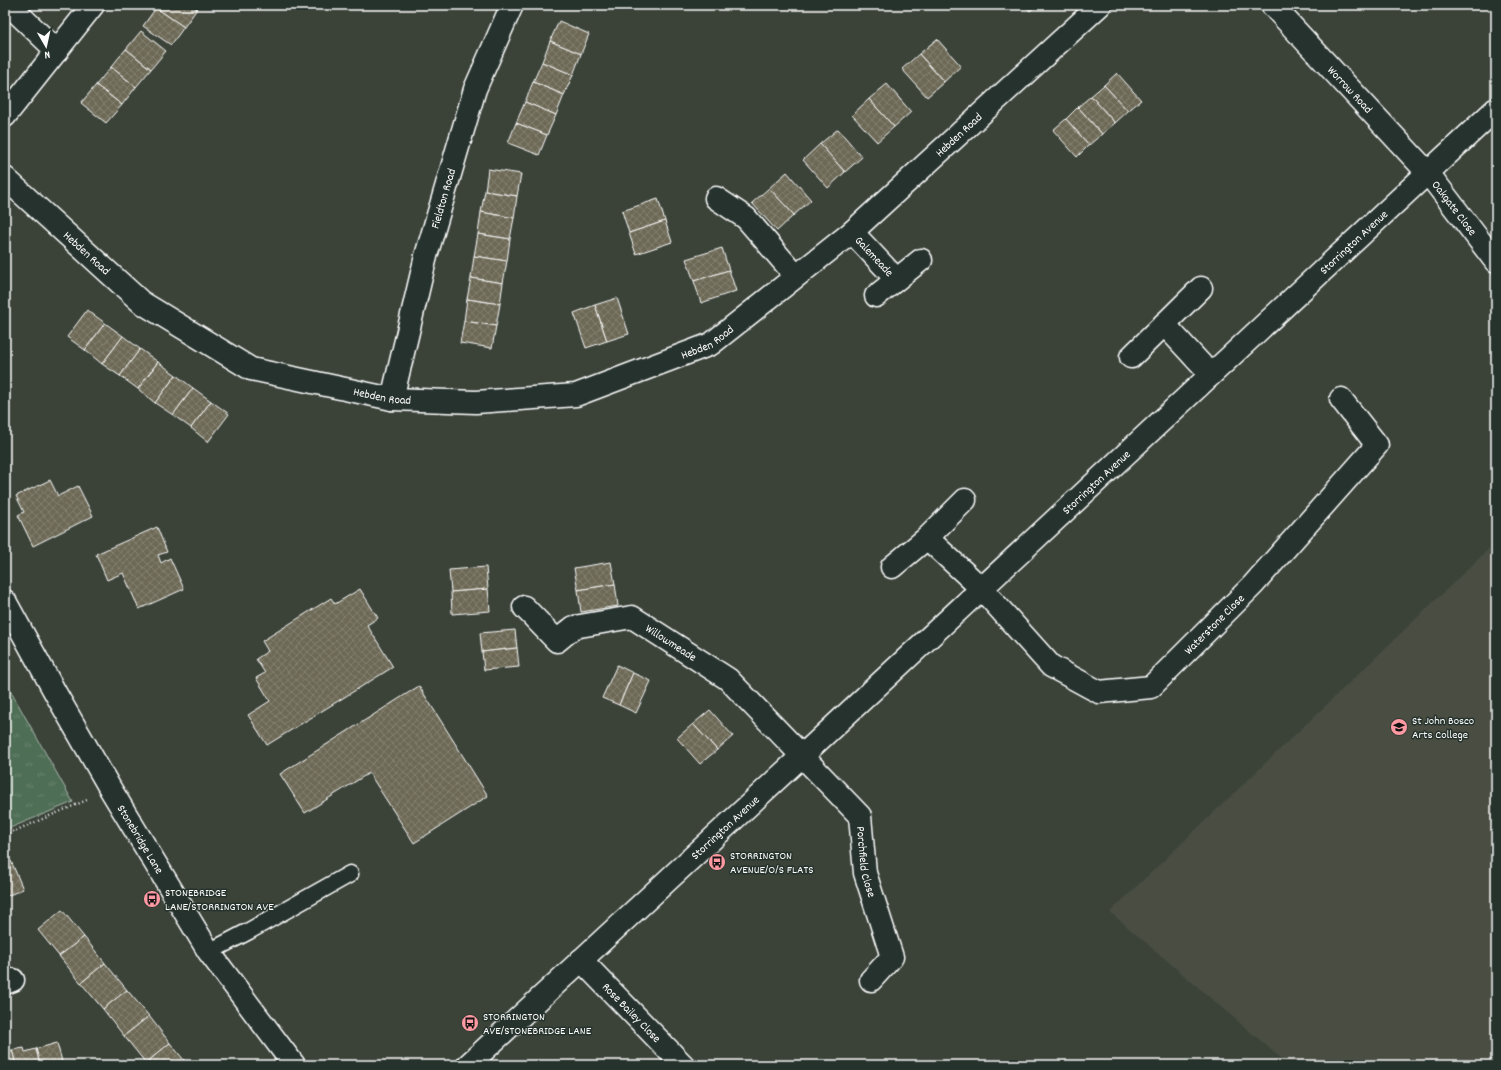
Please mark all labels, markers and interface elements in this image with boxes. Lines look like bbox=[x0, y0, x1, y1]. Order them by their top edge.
north arrow bbox=[26, 26, 66, 66]
text: N bbox=[43, 46, 51, 62]
street label: Worrow Road bbox=[1323, 63, 1376, 118]
street label: Hebden Road bbox=[932, 110, 987, 162]
street label: Fieldton Road bbox=[427, 167, 461, 231]
street label: Oakgate Close bbox=[1427, 178, 1480, 240]
street label: Storrington Avenue bbox=[1317, 207, 1392, 279]
street label: Hebden Road bbox=[59, 228, 113, 280]
street label: Galemeade bbox=[850, 233, 897, 281]
street label: Hebden Road bbox=[679, 322, 738, 365]
street label: Hebden Road bbox=[352, 384, 411, 410]
street label: Storrington Avenue bbox=[1059, 447, 1135, 519]
street label: Waterstone Close bbox=[1181, 591, 1249, 659]
street label: Willowmeade bbox=[641, 621, 699, 666]
place label: St John Bosco Arts College bbox=[1412, 713, 1474, 744]
school or university icon: St John Bosco Arts College bbox=[1389, 717, 1409, 737]
street label: Storrington Avenue bbox=[688, 792, 764, 864]
street label: Stonebridge Lane bbox=[112, 802, 167, 878]
street label: Porchfield Close bbox=[851, 825, 879, 900]
place label: STORRINGTON AVENUE/O/S FLATS bbox=[730, 848, 814, 879]
bus stop icon: STORRINGTON AVENUE/O/S FLATS bbox=[707, 852, 727, 872]
place label: STONEBRIDGE LANE/STORRINGTON AVE bbox=[165, 885, 274, 916]
bus stop icon: STONEBRIDGE LANE/STORRINGTON AVE bbox=[142, 889, 162, 909]
street label: Rose Bailey Close bbox=[597, 979, 664, 1047]
place label: STORRINGTON AVE/STONEBRIDGE LANE bbox=[483, 1009, 592, 1040]
bus stop icon: STORRINGTON AVE/STONEBRIDGE LANE bbox=[460, 1013, 480, 1033]

